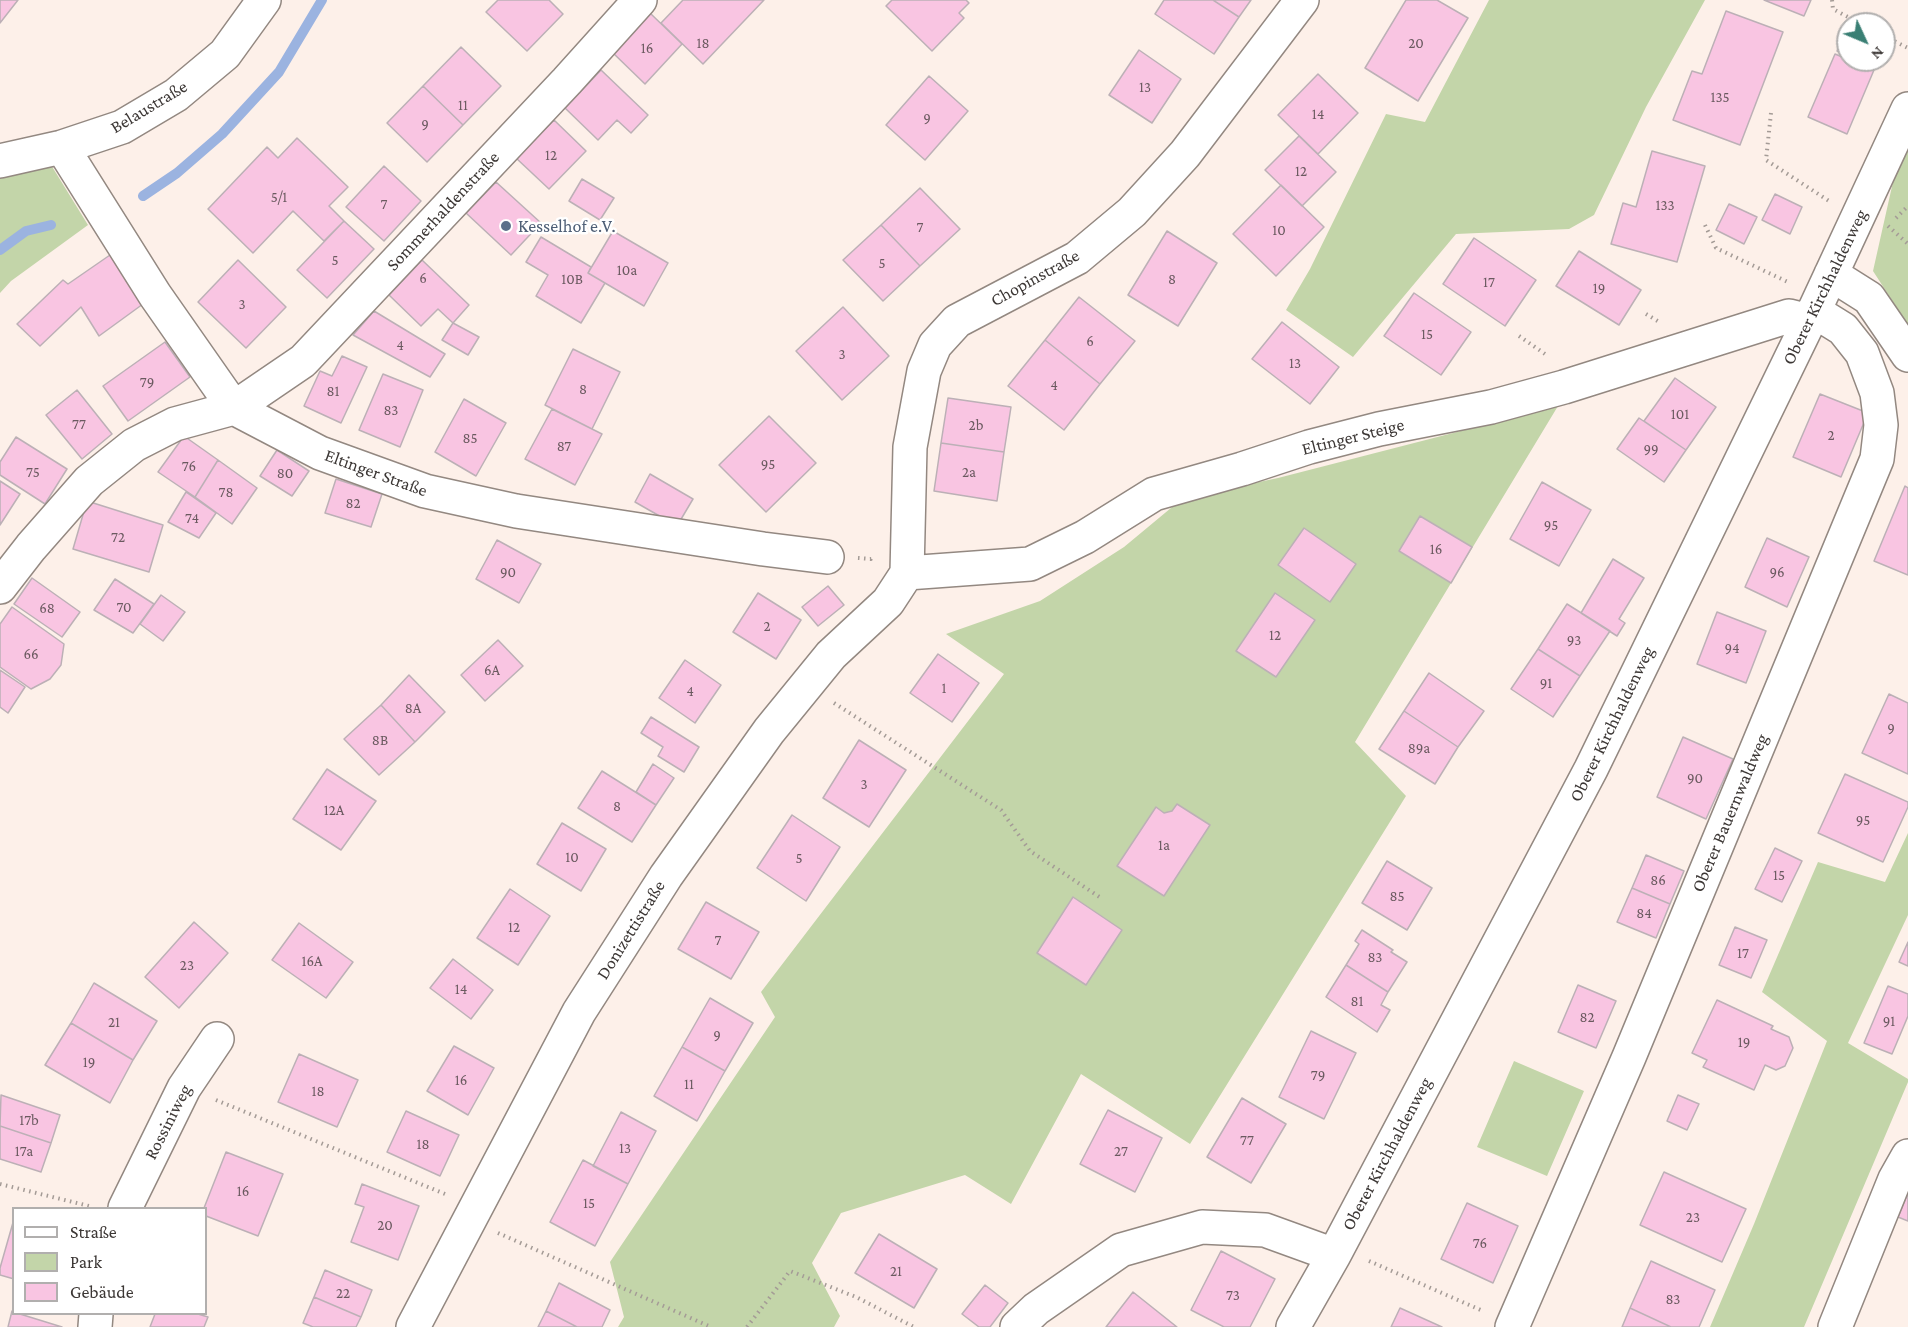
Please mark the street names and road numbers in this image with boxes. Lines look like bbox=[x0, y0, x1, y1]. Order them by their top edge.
street label: Belaustraße bbox=[107, 76, 191, 138]
street label: Sommerhaldenstraße bbox=[382, 147, 504, 275]
street label: Oberer Kirchhaldenweg bbox=[1778, 206, 1872, 368]
street label: Chopinstraße bbox=[987, 245, 1083, 311]
street label: Eltinger Steige bbox=[1300, 414, 1406, 460]
street label: Eltinger Straße bbox=[322, 444, 430, 502]
street label: Oberer Kirchhaldenweg bbox=[1565, 643, 1659, 805]
street label: Oberer Bauernwaldweg bbox=[1687, 731, 1773, 895]
street label: Donizettistraße bbox=[592, 876, 670, 984]
street label: Oberer Kirchhaldenweg bbox=[1337, 1074, 1437, 1234]
street label: Rossiniweg bbox=[140, 1081, 196, 1163]

